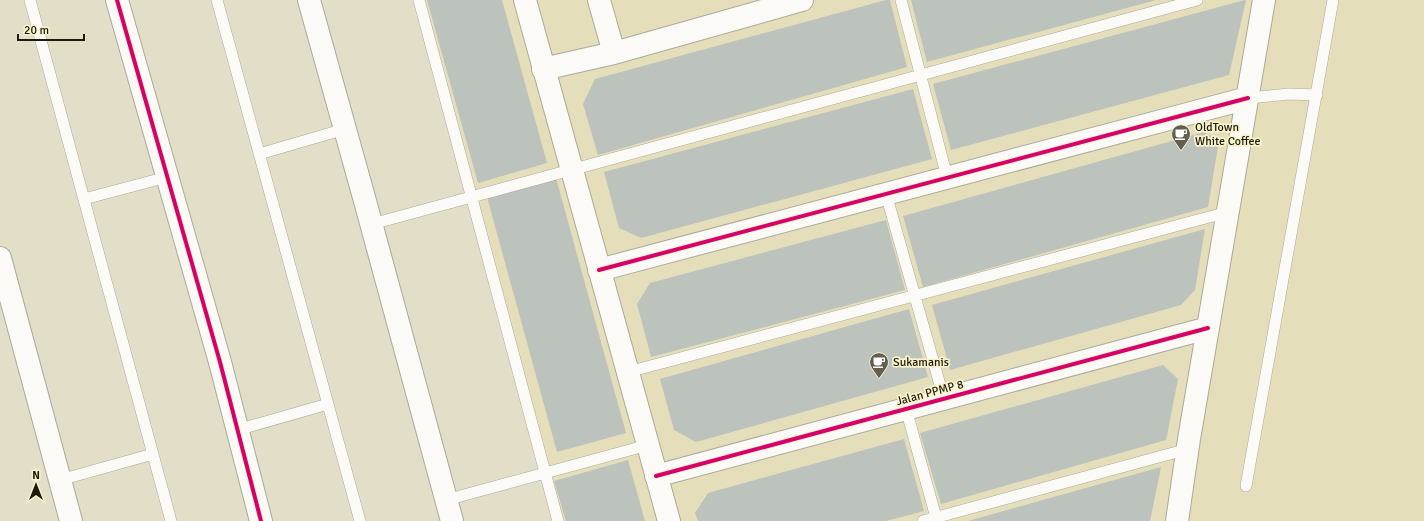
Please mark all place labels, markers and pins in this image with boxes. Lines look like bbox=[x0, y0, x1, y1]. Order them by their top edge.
place label: OldTown White Coffee bbox=[1195, 120, 1261, 149]
cafe icon: OldTown White Coffee bbox=[1170, 123, 1192, 151]
cafe icon: Sukamanis bbox=[868, 351, 890, 379]
place label: Sukamanis bbox=[893, 355, 949, 370]

